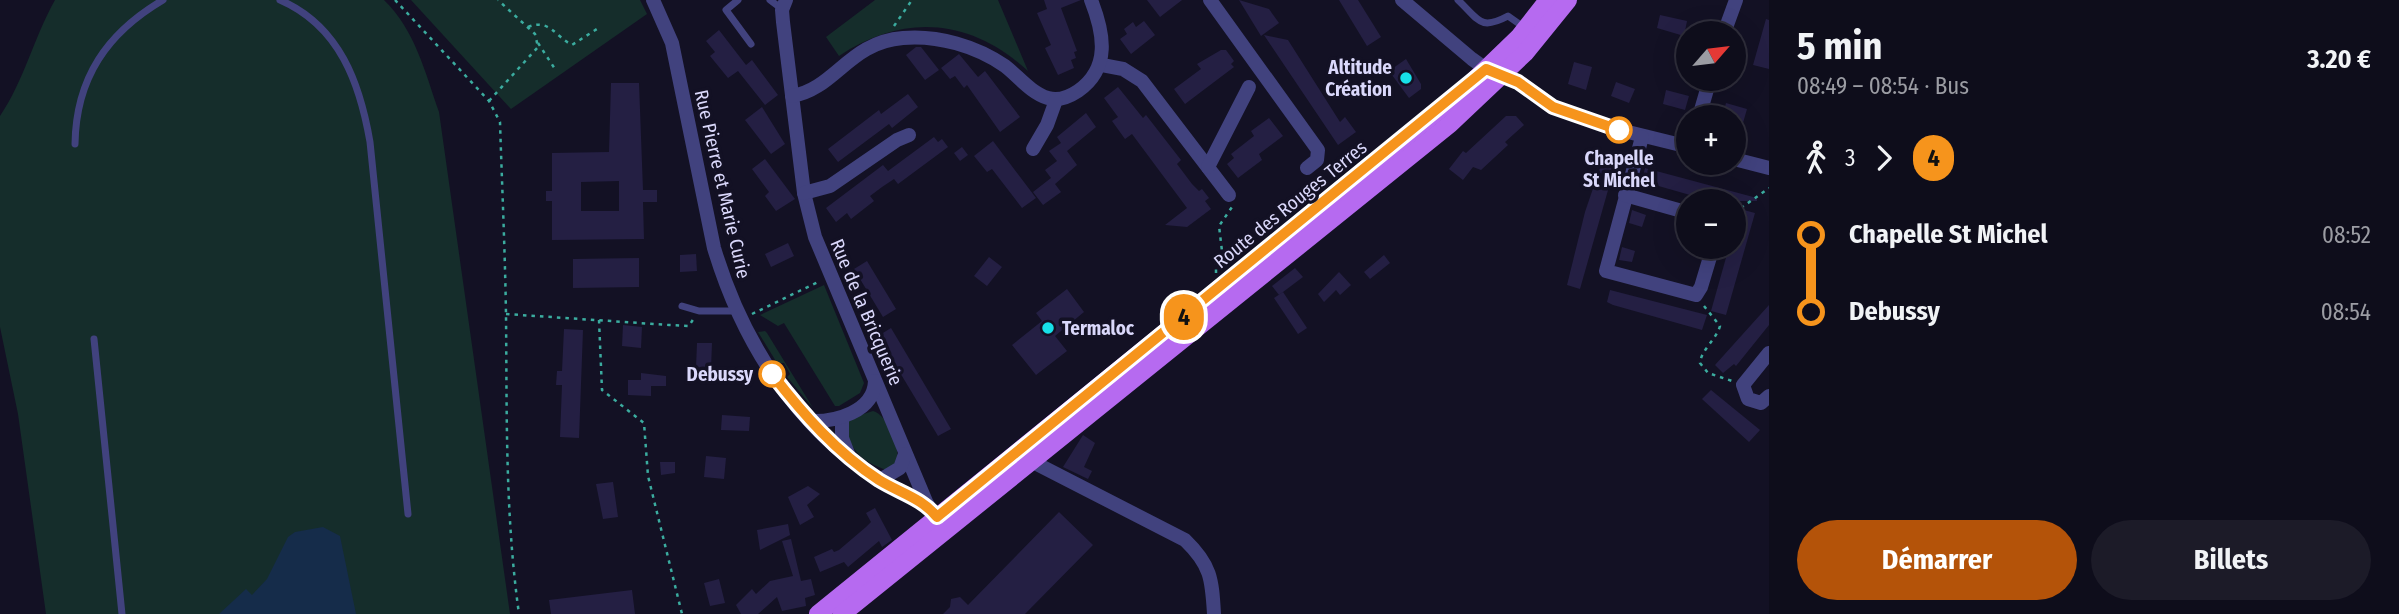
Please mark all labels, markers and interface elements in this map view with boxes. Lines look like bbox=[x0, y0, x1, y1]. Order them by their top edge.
north arrow bbox=[1676, 21, 1746, 91]
map controls bbox=[1676, 21, 1746, 259]
text: 5 min bbox=[1797, 23, 1882, 69]
text: 3.20 € bbox=[2307, 44, 2371, 75]
place label: Altitude Création bbox=[1325, 56, 1392, 101]
marker: Altitude Création bbox=[1398, 70, 1414, 86]
text: 08:49 – 08:54 · Bus bbox=[1797, 72, 1969, 100]
street label: Rue Pierre et Marie Curie bbox=[690, 87, 755, 281]
button: + bbox=[1676, 105, 1746, 175]
marker: Chapelle St Michel bbox=[1606, 117, 1632, 143]
street label: Route des Rouges Terres bbox=[1209, 136, 1371, 273]
icon: walk bbox=[1797, 139, 1835, 177]
icon: forward bbox=[1865, 139, 1903, 177]
text: 3 bbox=[1845, 144, 1855, 172]
text: 4 bbox=[1927, 144, 1940, 172]
place label: Chapelle St Michel bbox=[1583, 147, 1656, 192]
button: − bbox=[1676, 189, 1746, 259]
text: Chapelle St Michel bbox=[1849, 219, 2048, 250]
text: 08:52 bbox=[2322, 221, 2371, 249]
street label: Rue de la Bricquerie bbox=[825, 236, 908, 389]
line badge: 4 bbox=[1161, 294, 1207, 340]
text: Debussy bbox=[1849, 296, 1940, 327]
text: 08:54 bbox=[2321, 298, 2371, 326]
text: 4 bbox=[1178, 303, 1190, 331]
place label: Termaloc bbox=[1062, 317, 1135, 340]
marker: Termaloc bbox=[1040, 320, 1056, 336]
marker: Debussy bbox=[759, 361, 785, 387]
place label: Debussy bbox=[687, 363, 754, 386]
button: Démarrer bbox=[1797, 520, 2077, 600]
button: Billets bbox=[2091, 520, 2371, 600]

